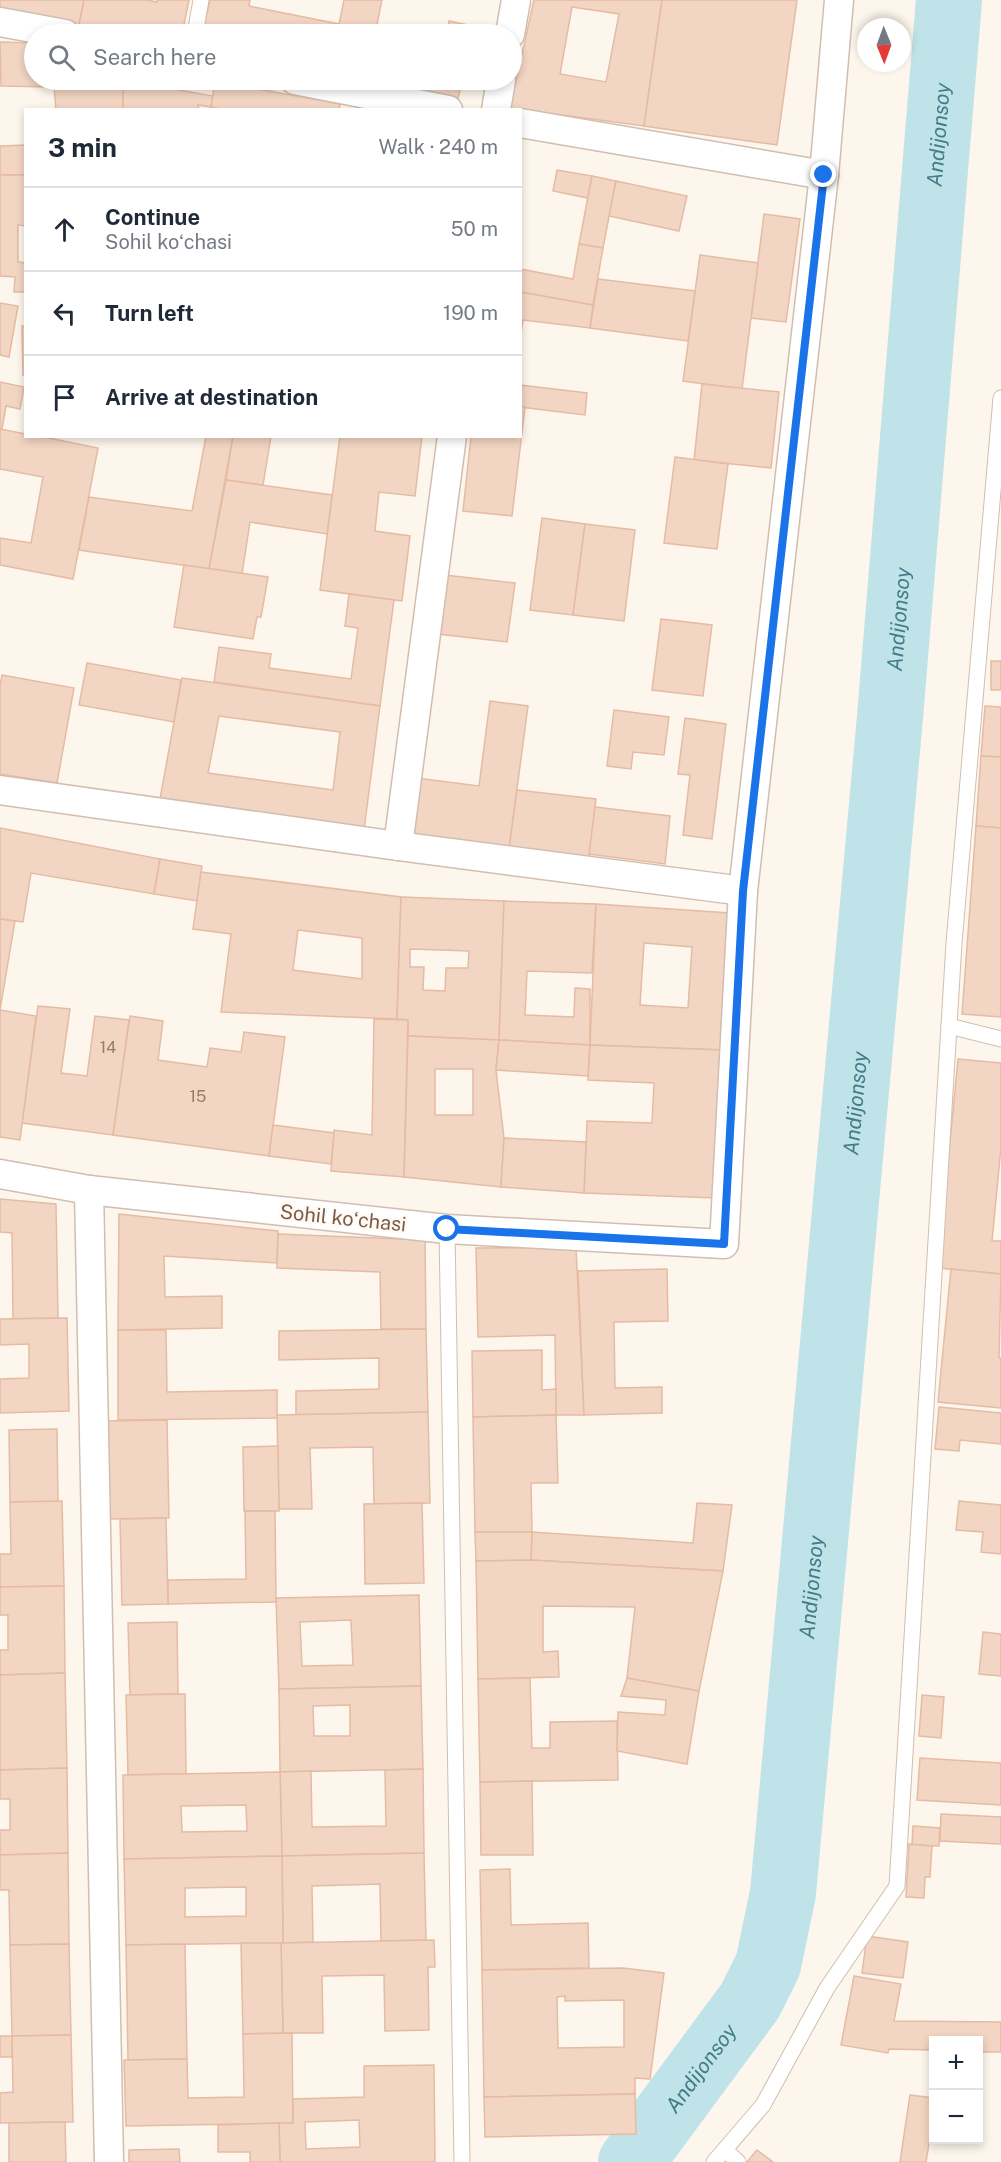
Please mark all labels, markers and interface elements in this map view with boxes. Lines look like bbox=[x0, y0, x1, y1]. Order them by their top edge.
north arrow bbox=[857, 18, 911, 72]
search box bbox=[24, 24, 522, 90]
icon: search bbox=[45, 41, 78, 74]
text: Search here bbox=[93, 44, 217, 70]
water label: Andijonsoy bbox=[921, 82, 955, 188]
text: 3 min bbox=[48, 132, 117, 163]
text: Walk · 240 m bbox=[378, 135, 498, 159]
route end bbox=[810, 161, 836, 187]
text: Continue bbox=[105, 204, 200, 230]
icon: ahead bbox=[48, 213, 81, 246]
text: 50 m bbox=[451, 217, 498, 241]
text: Sohil koʻchasi bbox=[105, 230, 232, 254]
icon: left bbox=[48, 297, 81, 330]
text: Turn left bbox=[105, 300, 194, 326]
text: 190 m bbox=[443, 301, 498, 325]
icon: arrive bbox=[48, 381, 81, 414]
text: Arrive at destination bbox=[105, 384, 318, 410]
water label: Andijonsoy bbox=[881, 566, 915, 672]
house number: 14 bbox=[100, 1038, 116, 1057]
water label: Andijonsoy bbox=[838, 1050, 872, 1156]
house number: 15 bbox=[190, 1087, 206, 1106]
street label: Sohil koʻchasi bbox=[279, 1199, 407, 1237]
route start bbox=[433, 1215, 459, 1241]
water label: Andijonsoy bbox=[794, 1534, 828, 1640]
water label: Andijonsoy bbox=[660, 2018, 742, 2117]
map controls bbox=[929, 2036, 983, 2144]
button: + bbox=[929, 2036, 983, 2090]
button: − bbox=[929, 2090, 983, 2144]

